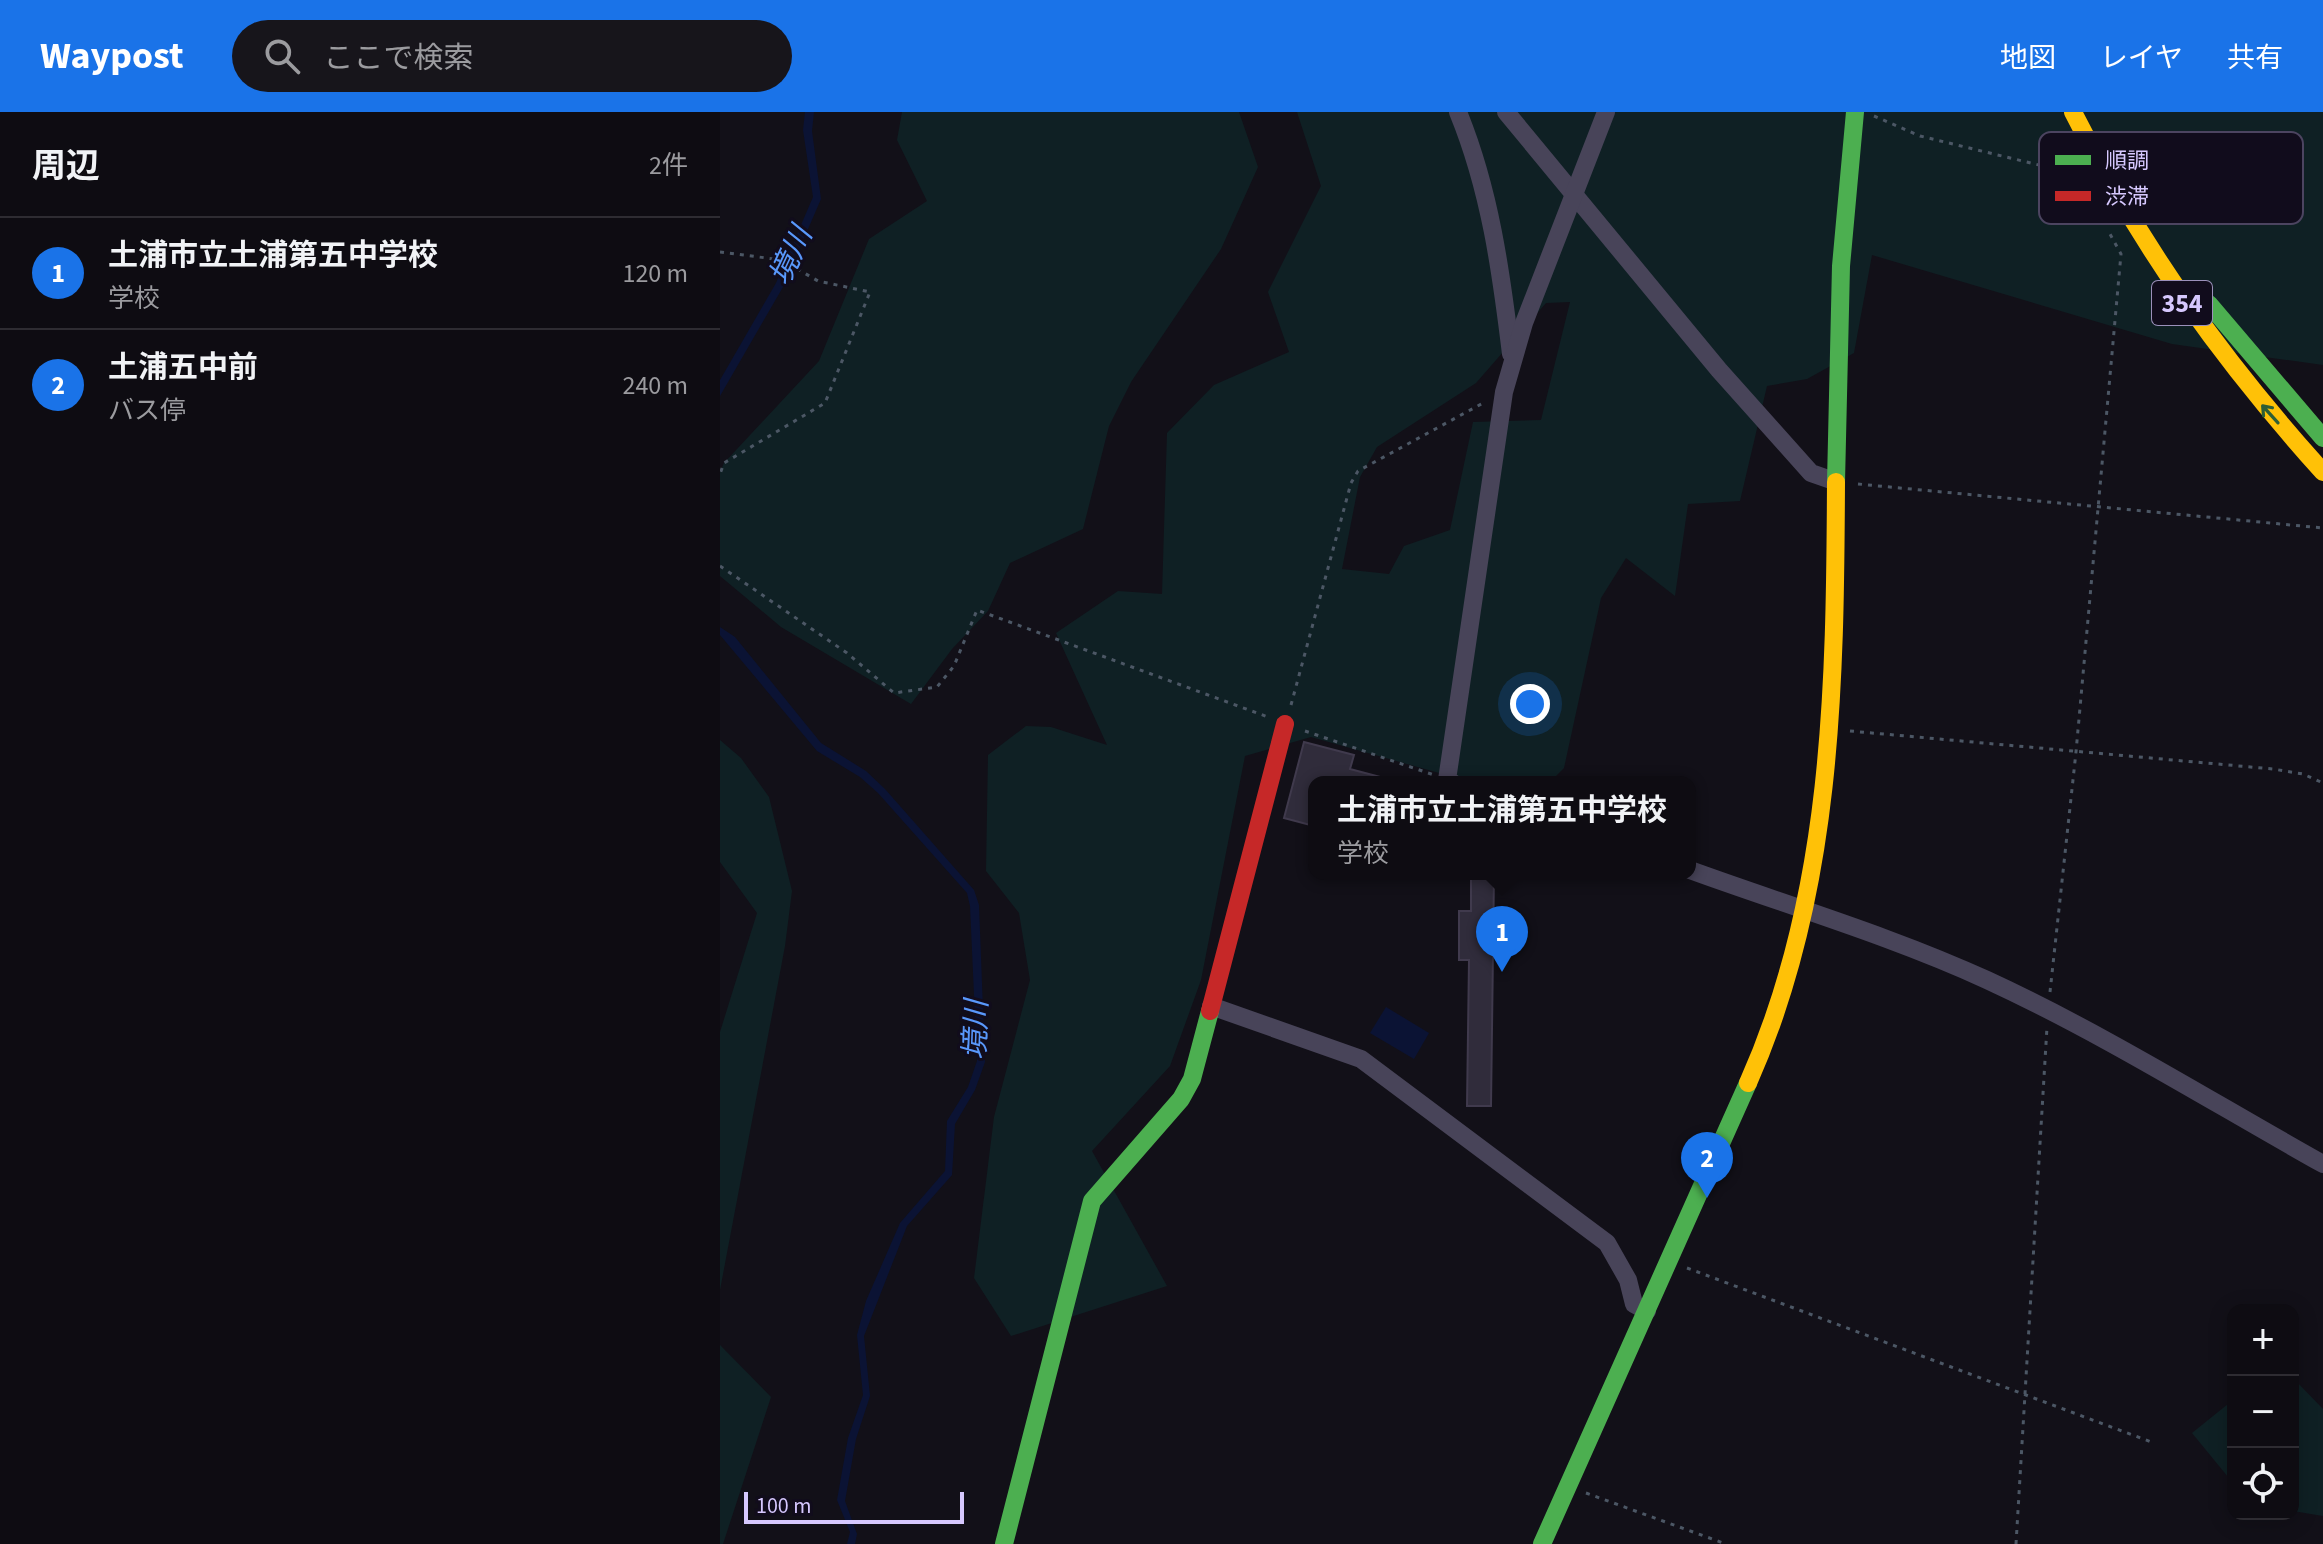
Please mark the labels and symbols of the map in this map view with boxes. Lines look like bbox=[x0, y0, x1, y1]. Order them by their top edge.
legend bbox=[2039, 132, 2303, 224]
text: 順調 bbox=[2105, 145, 2149, 177]
text: 渋滞 bbox=[2105, 181, 2149, 213]
water label: 境川 bbox=[759, 217, 824, 292]
road number: 354 bbox=[2152, 281, 2212, 325]
one-way arrow bbox=[2261, 405, 2279, 425]
your location bbox=[1510, 684, 1550, 724]
pin: 1 bbox=[1476, 906, 1528, 972]
water label: 境川 bbox=[953, 996, 999, 1061]
pin: 2 bbox=[1681, 1132, 1733, 1198]
scale bar bbox=[744, 1488, 964, 1524]

